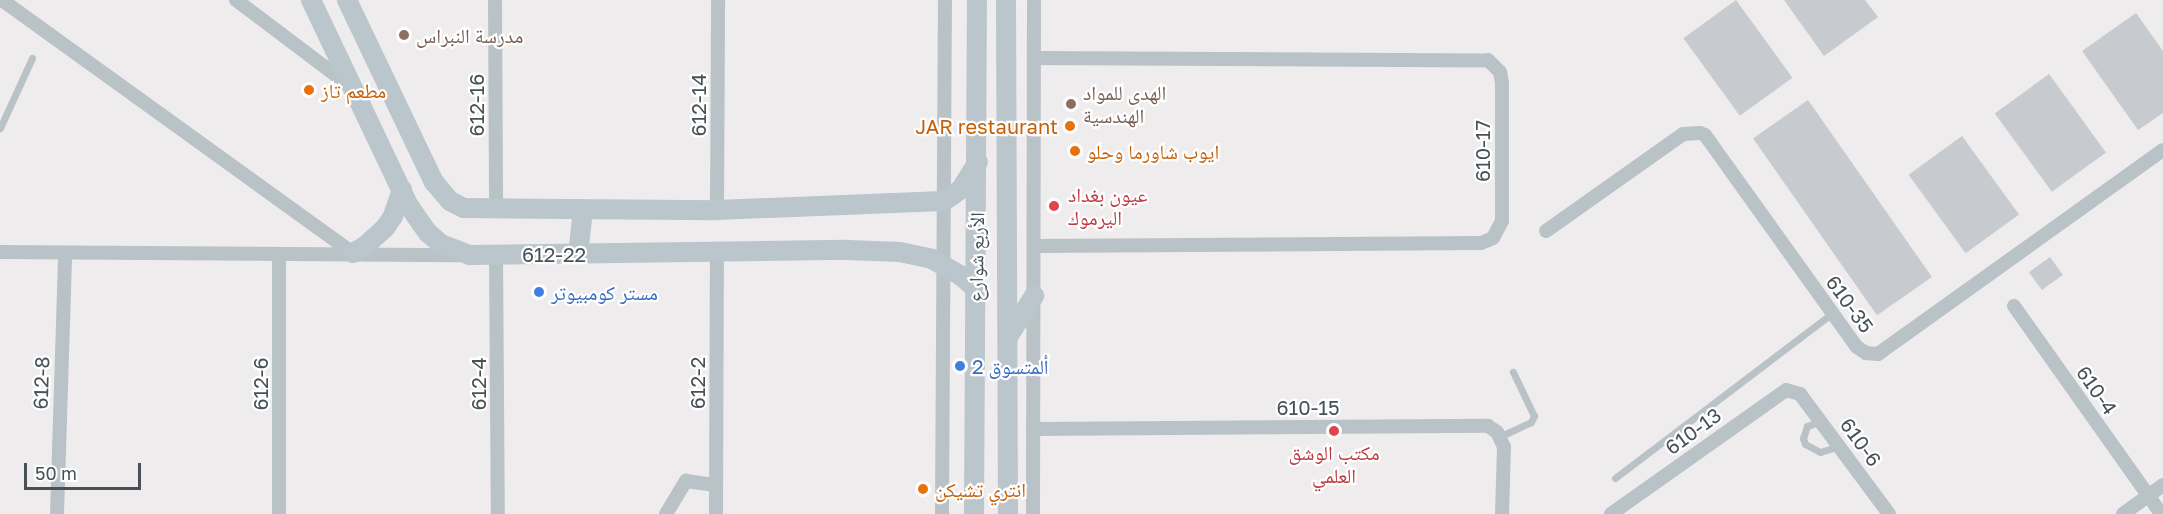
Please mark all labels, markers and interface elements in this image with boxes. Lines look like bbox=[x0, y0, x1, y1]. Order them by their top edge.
place label: مدرسة النبراس bbox=[416, 23, 523, 47]
marker: مدرسة النبراس bbox=[397, 28, 411, 42]
street label: 612-16 bbox=[464, 74, 488, 136]
street label: 612-14 bbox=[686, 74, 710, 136]
place label: مطعم تاز bbox=[321, 78, 386, 102]
place label: الهدى للمواد الهندسية bbox=[1083, 80, 1166, 127]
marker: مطعم تاز bbox=[302, 83, 316, 97]
marker: الهدى للمواد الهندسية bbox=[1064, 97, 1078, 111]
place label: JAR restaurant bbox=[915, 114, 1058, 138]
marker: JAR restaurant bbox=[1063, 119, 1077, 133]
street label: 610-17 bbox=[1470, 120, 1494, 182]
place label: ايوب شاورما وحلو bbox=[1087, 139, 1219, 163]
marker: ايوب شاورما وحلو bbox=[1068, 144, 1082, 158]
place label: عيون بغداد اليرموك bbox=[1068, 183, 1148, 230]
marker: عيون بغداد اليرموك bbox=[1045, 197, 1063, 215]
street label: الأربع شوارع bbox=[963, 212, 989, 302]
street label: 612-22 bbox=[522, 242, 586, 266]
street label: 610-35 bbox=[1821, 271, 1879, 337]
place label: مستر كومبيوتر bbox=[551, 280, 658, 304]
marker: مستر كومبيوتر bbox=[532, 285, 546, 299]
place label: ألمتسوق 2 bbox=[972, 354, 1049, 378]
street label: 612-8 bbox=[28, 356, 54, 410]
street label: 612-6 bbox=[248, 357, 272, 411]
street label: 612-4 bbox=[466, 357, 490, 411]
street label: 612-2 bbox=[685, 357, 709, 409]
marker: ألمتسوق 2 bbox=[953, 359, 967, 373]
street label: 610-4 bbox=[2072, 361, 2122, 419]
street label: 610-15 bbox=[1276, 395, 1340, 419]
street label: 610-13 bbox=[1660, 403, 1726, 459]
street label: 610-6 bbox=[1835, 413, 1887, 471]
marker: مكتب الوشق العلمي bbox=[1327, 424, 1341, 438]
place label: مكتب الوشق العلمي bbox=[1288, 440, 1380, 487]
scale bar bbox=[27, 451, 144, 489]
text: 50 m bbox=[35, 462, 77, 484]
place label: انتري تشيكن bbox=[935, 477, 1026, 501]
marker: انتري تشيكن bbox=[916, 482, 930, 496]

